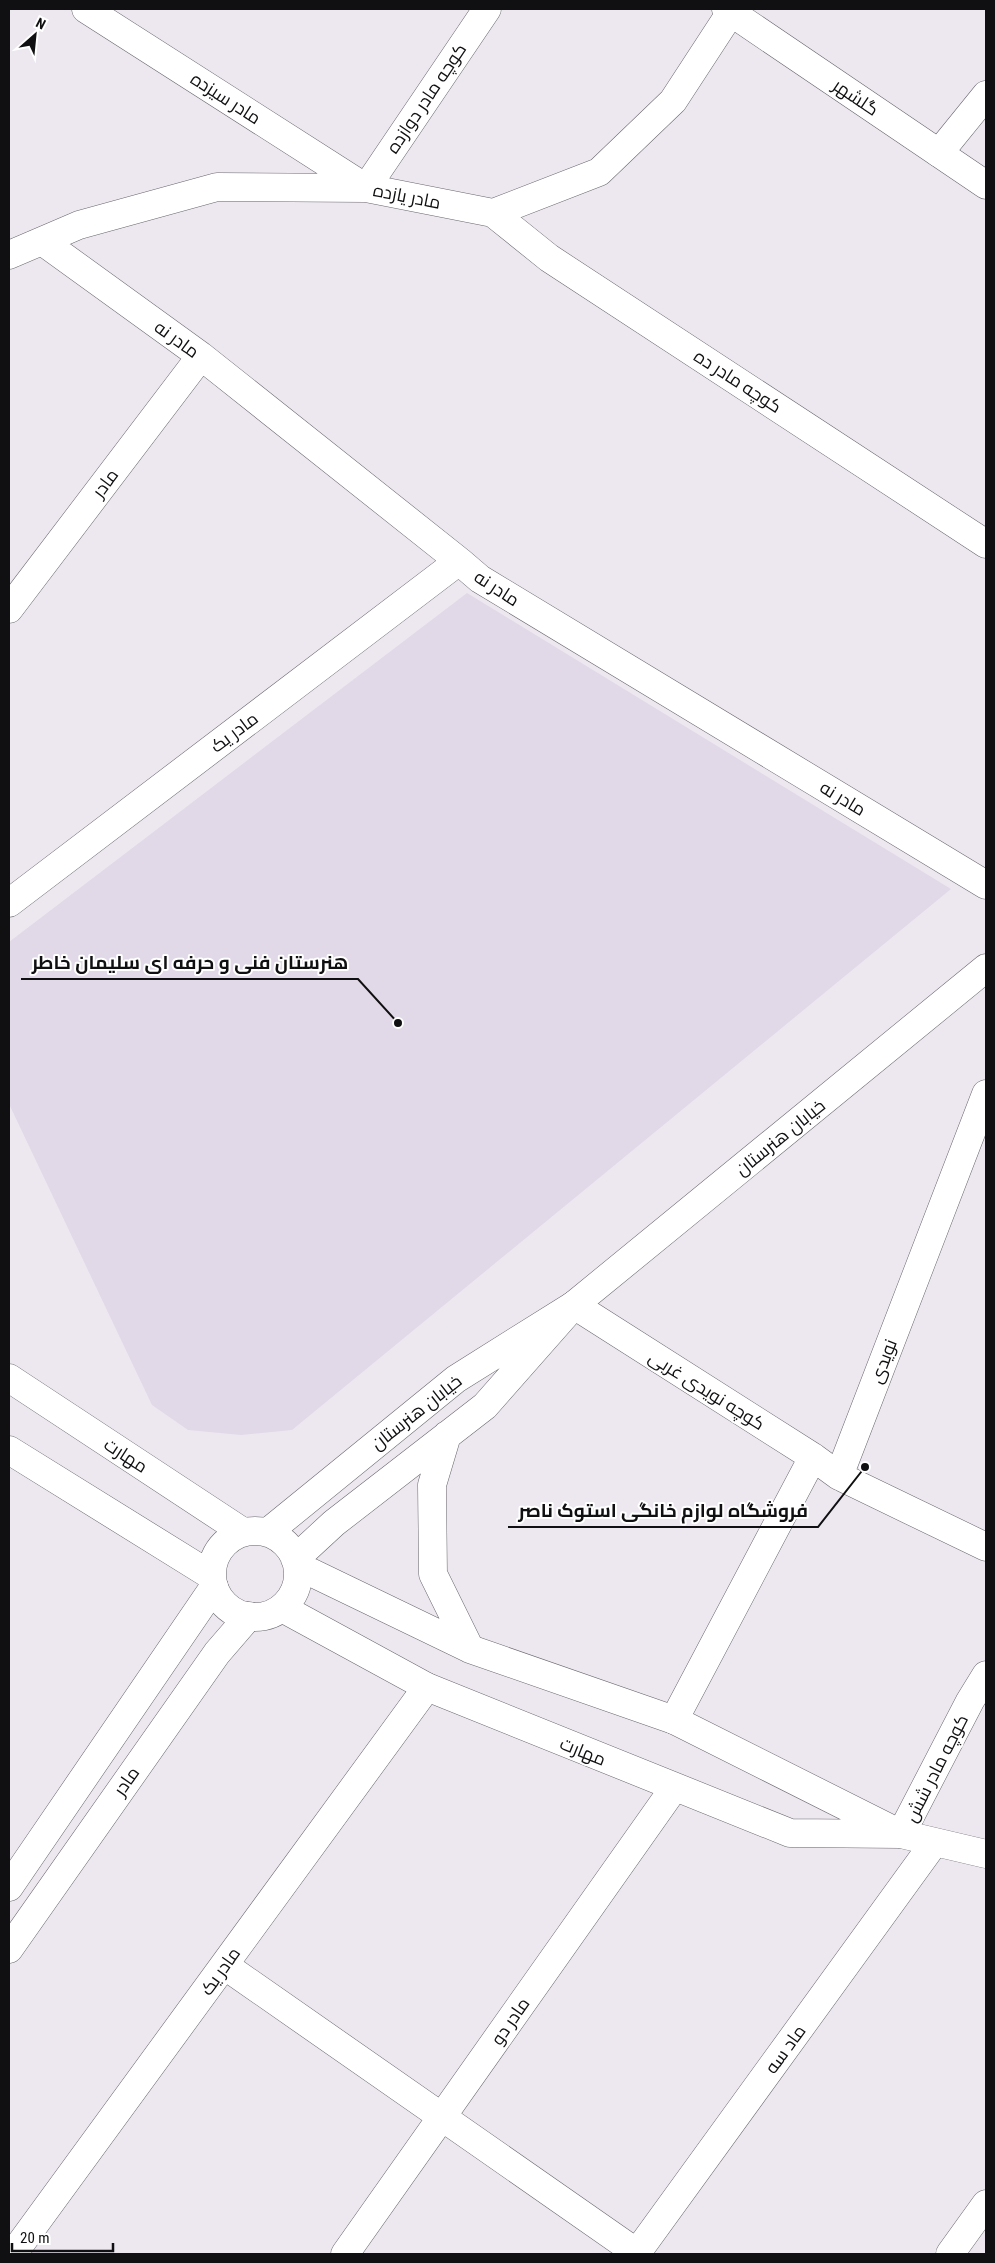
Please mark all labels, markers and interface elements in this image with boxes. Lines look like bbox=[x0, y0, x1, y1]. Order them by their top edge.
north arrow bbox=[10, 10, 60, 60]
text: N bbox=[33, 14, 48, 32]
street label: کوچه مادر دوازده bbox=[382, 39, 472, 158]
street label: مادر سیزده bbox=[187, 68, 265, 129]
street label: گلشهر bbox=[828, 74, 883, 121]
street label: مادر یازده bbox=[371, 179, 443, 214]
street label: مادر نه bbox=[150, 316, 203, 363]
street label: کوچه مادر ده bbox=[689, 345, 786, 419]
street label: مادر bbox=[87, 465, 123, 503]
street label: مادر نه bbox=[470, 566, 524, 611]
street label: مادر یک bbox=[206, 707, 262, 757]
street label: مادر نه bbox=[816, 776, 870, 821]
callout: هنرستان فنی و حرفه ای سلیمان خاطر bbox=[21, 945, 358, 979]
text: هنرستان فنی و حرفه ای سلیمان خاطر bbox=[31, 951, 348, 974]
street label: خیابان هنرستان bbox=[731, 1094, 830, 1180]
street label: نویدی bbox=[865, 1336, 902, 1386]
street label: کوچه نویدی غربی bbox=[644, 1346, 769, 1436]
street label: خیابان هنرستان bbox=[366, 1370, 466, 1455]
street label: مهارت bbox=[100, 1433, 152, 1478]
callout: فروشگاه لوازم خانگى استوک ناصر bbox=[508, 1493, 818, 1527]
text: فروشگاه لوازم خانگى استوک ناصر bbox=[517, 1499, 808, 1524]
street label: کوچه مادر شش bbox=[900, 1711, 974, 1826]
street label: مهارت bbox=[557, 1732, 609, 1771]
street label: مادر bbox=[108, 1763, 144, 1801]
street label: مادر یک bbox=[196, 1943, 245, 2000]
street label: مادر دو bbox=[486, 1993, 535, 2049]
street label: ماد سه bbox=[760, 2021, 810, 2077]
scale bar bbox=[12, 2220, 114, 2252]
text: 20 m bbox=[20, 2229, 50, 2247]

